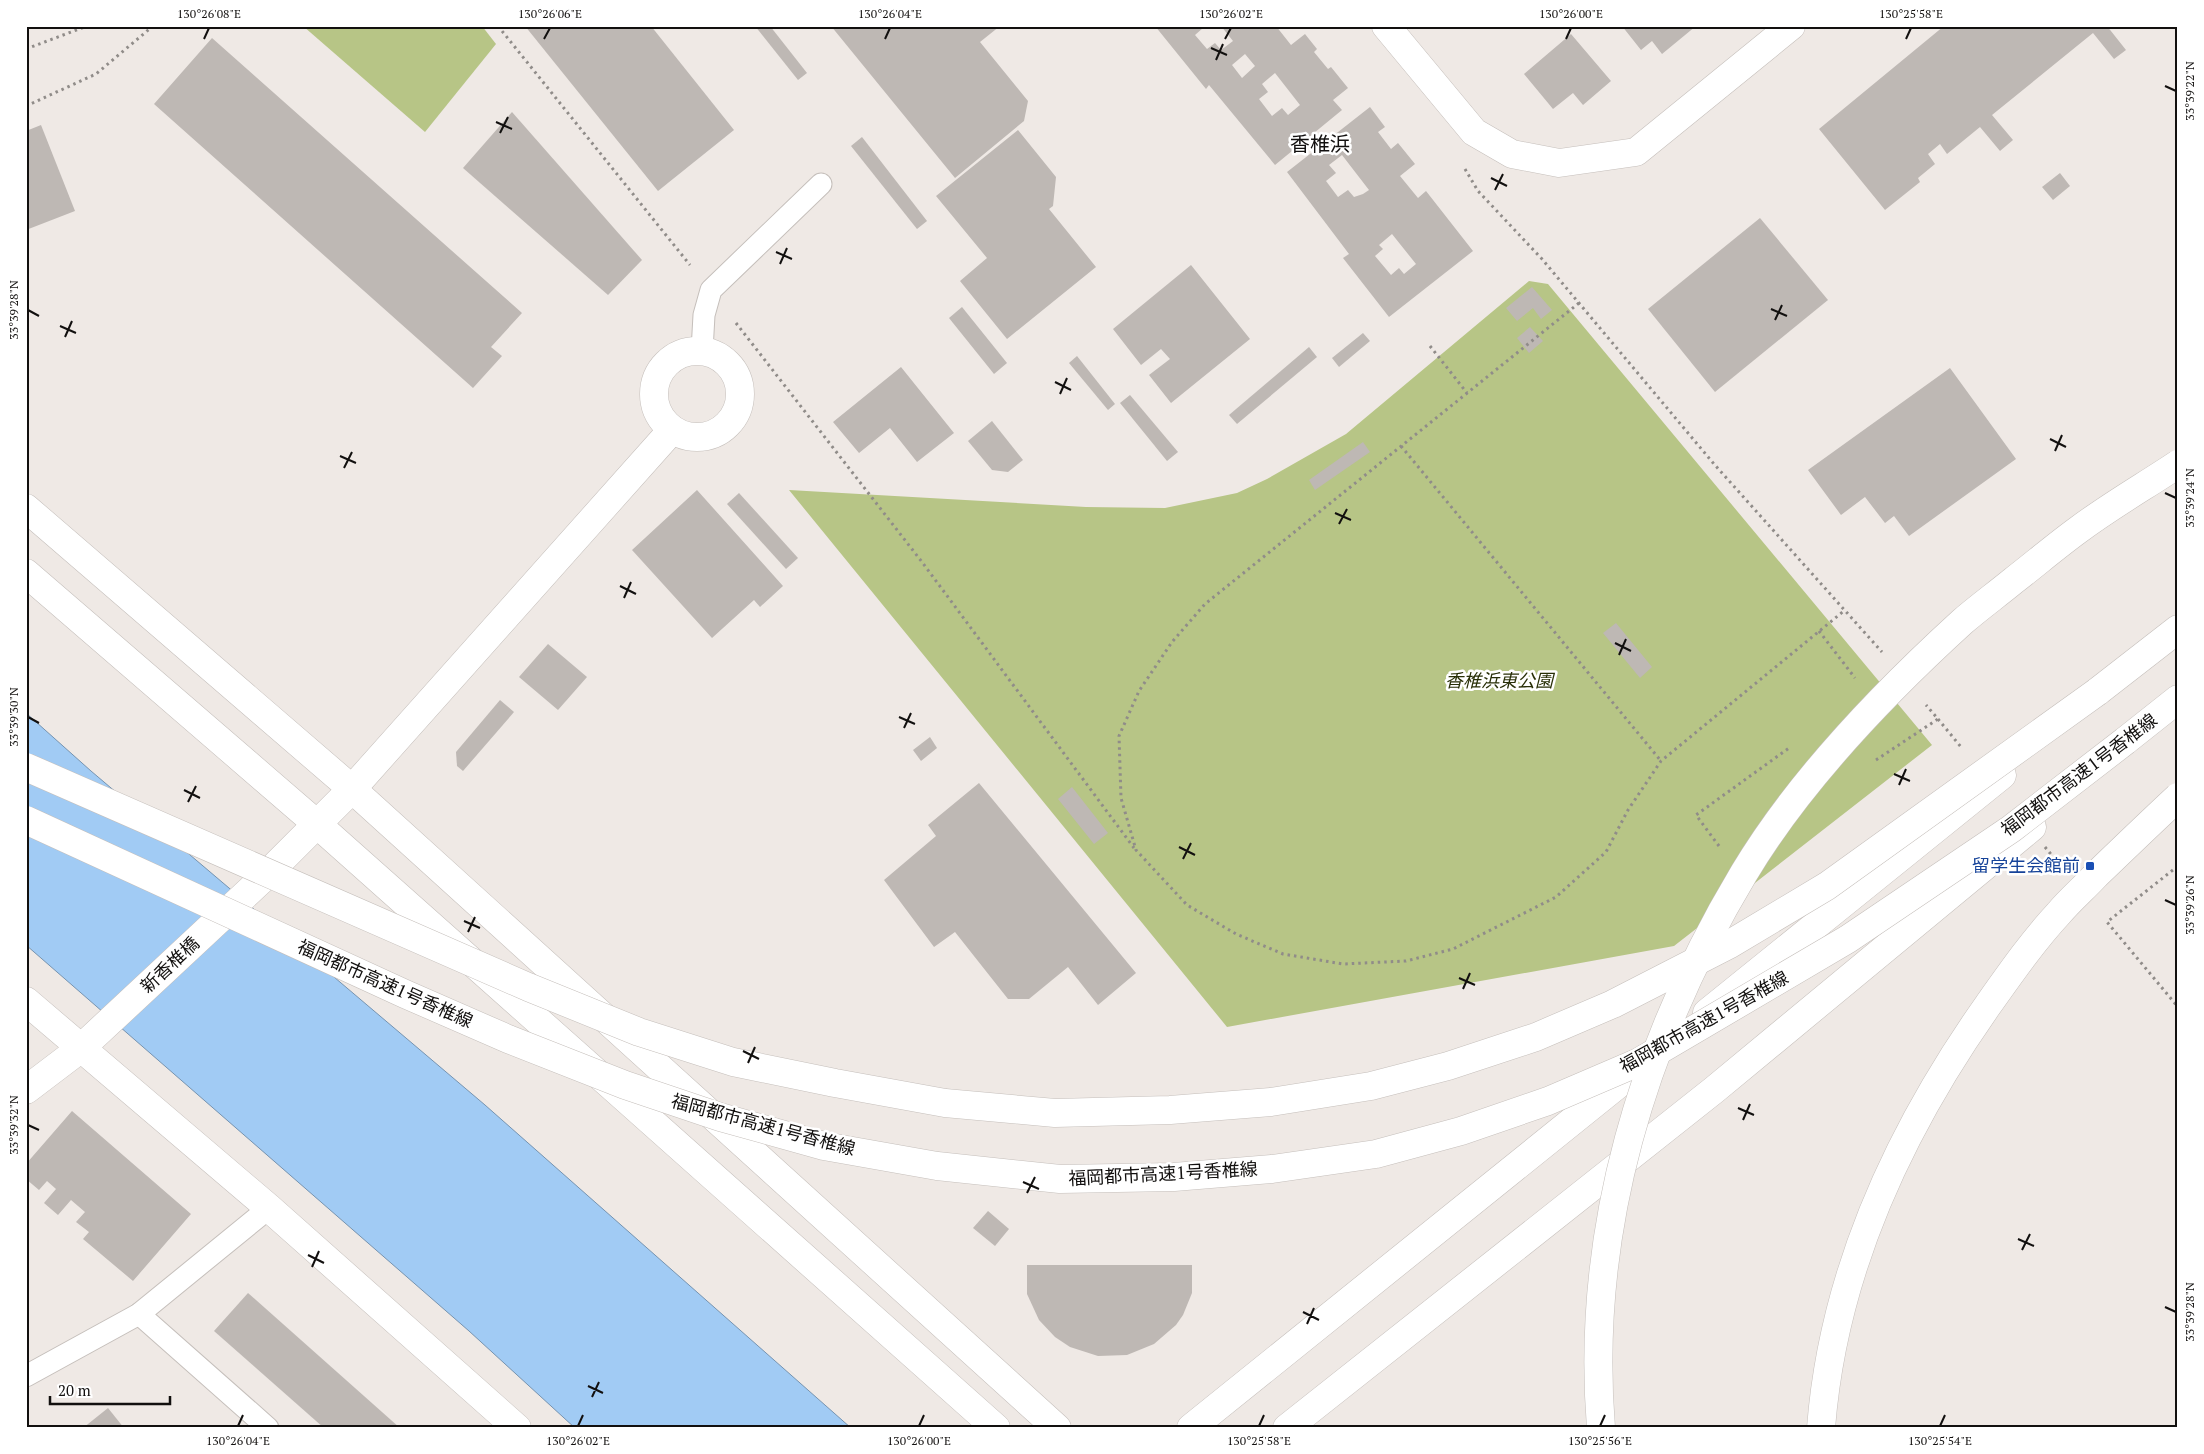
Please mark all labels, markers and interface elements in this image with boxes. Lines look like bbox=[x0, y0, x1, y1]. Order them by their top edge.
text: 130°26'08"E bbox=[177, 6, 241, 21]
text: 130°26'06"E bbox=[518, 6, 582, 21]
text: 130°26'04"E bbox=[858, 6, 922, 21]
text: 130°26'02"E bbox=[1199, 6, 1263, 21]
text: 130°26'00"E bbox=[1539, 6, 1603, 21]
text: 130°25'58"E bbox=[1879, 6, 1943, 21]
text: 33°39'22"N bbox=[2182, 61, 2197, 121]
district label: 香椎浜 bbox=[1290, 130, 1350, 157]
text: 33°39'28"N bbox=[6, 280, 21, 340]
text: 33°39'24"N bbox=[2182, 468, 2197, 528]
park label: 香椎浜東公園 bbox=[1445, 668, 1556, 692]
text: 33°39'30"N bbox=[6, 687, 21, 747]
street label: 福岡都市高速1号香椎線 bbox=[1995, 708, 2161, 841]
place label: 留学生会館前 bbox=[1972, 853, 2080, 877]
marker: 留学生会館前 bbox=[2084, 860, 2096, 872]
text: 33°39'26"N bbox=[2182, 875, 2197, 935]
street label: 新香椎橋 bbox=[135, 931, 204, 998]
street label: 福岡都市高速1号香椎線 bbox=[294, 934, 477, 1033]
street label: 福岡都市高速1号香椎線 bbox=[1615, 965, 1792, 1078]
street label: 福岡都市高速1号香椎線 bbox=[669, 1088, 858, 1160]
text: 33°39'32"N bbox=[6, 1095, 21, 1155]
street label: 福岡都市高速1号香椎線 bbox=[1068, 1156, 1258, 1190]
text: 33°39'28"N bbox=[2182, 1282, 2197, 1342]
scale bar bbox=[50, 1374, 170, 1406]
text: 20 m bbox=[58, 1380, 91, 1400]
text: 130°26'04"E bbox=[206, 1433, 270, 1448]
text: 130°26'02"E bbox=[546, 1433, 610, 1448]
text: 130°26'00"E bbox=[887, 1433, 951, 1448]
text: 130°25'58"E bbox=[1227, 1433, 1291, 1448]
text: 130°25'56"E bbox=[1568, 1433, 1632, 1448]
text: 130°25'54"E bbox=[1908, 1433, 1972, 1448]

